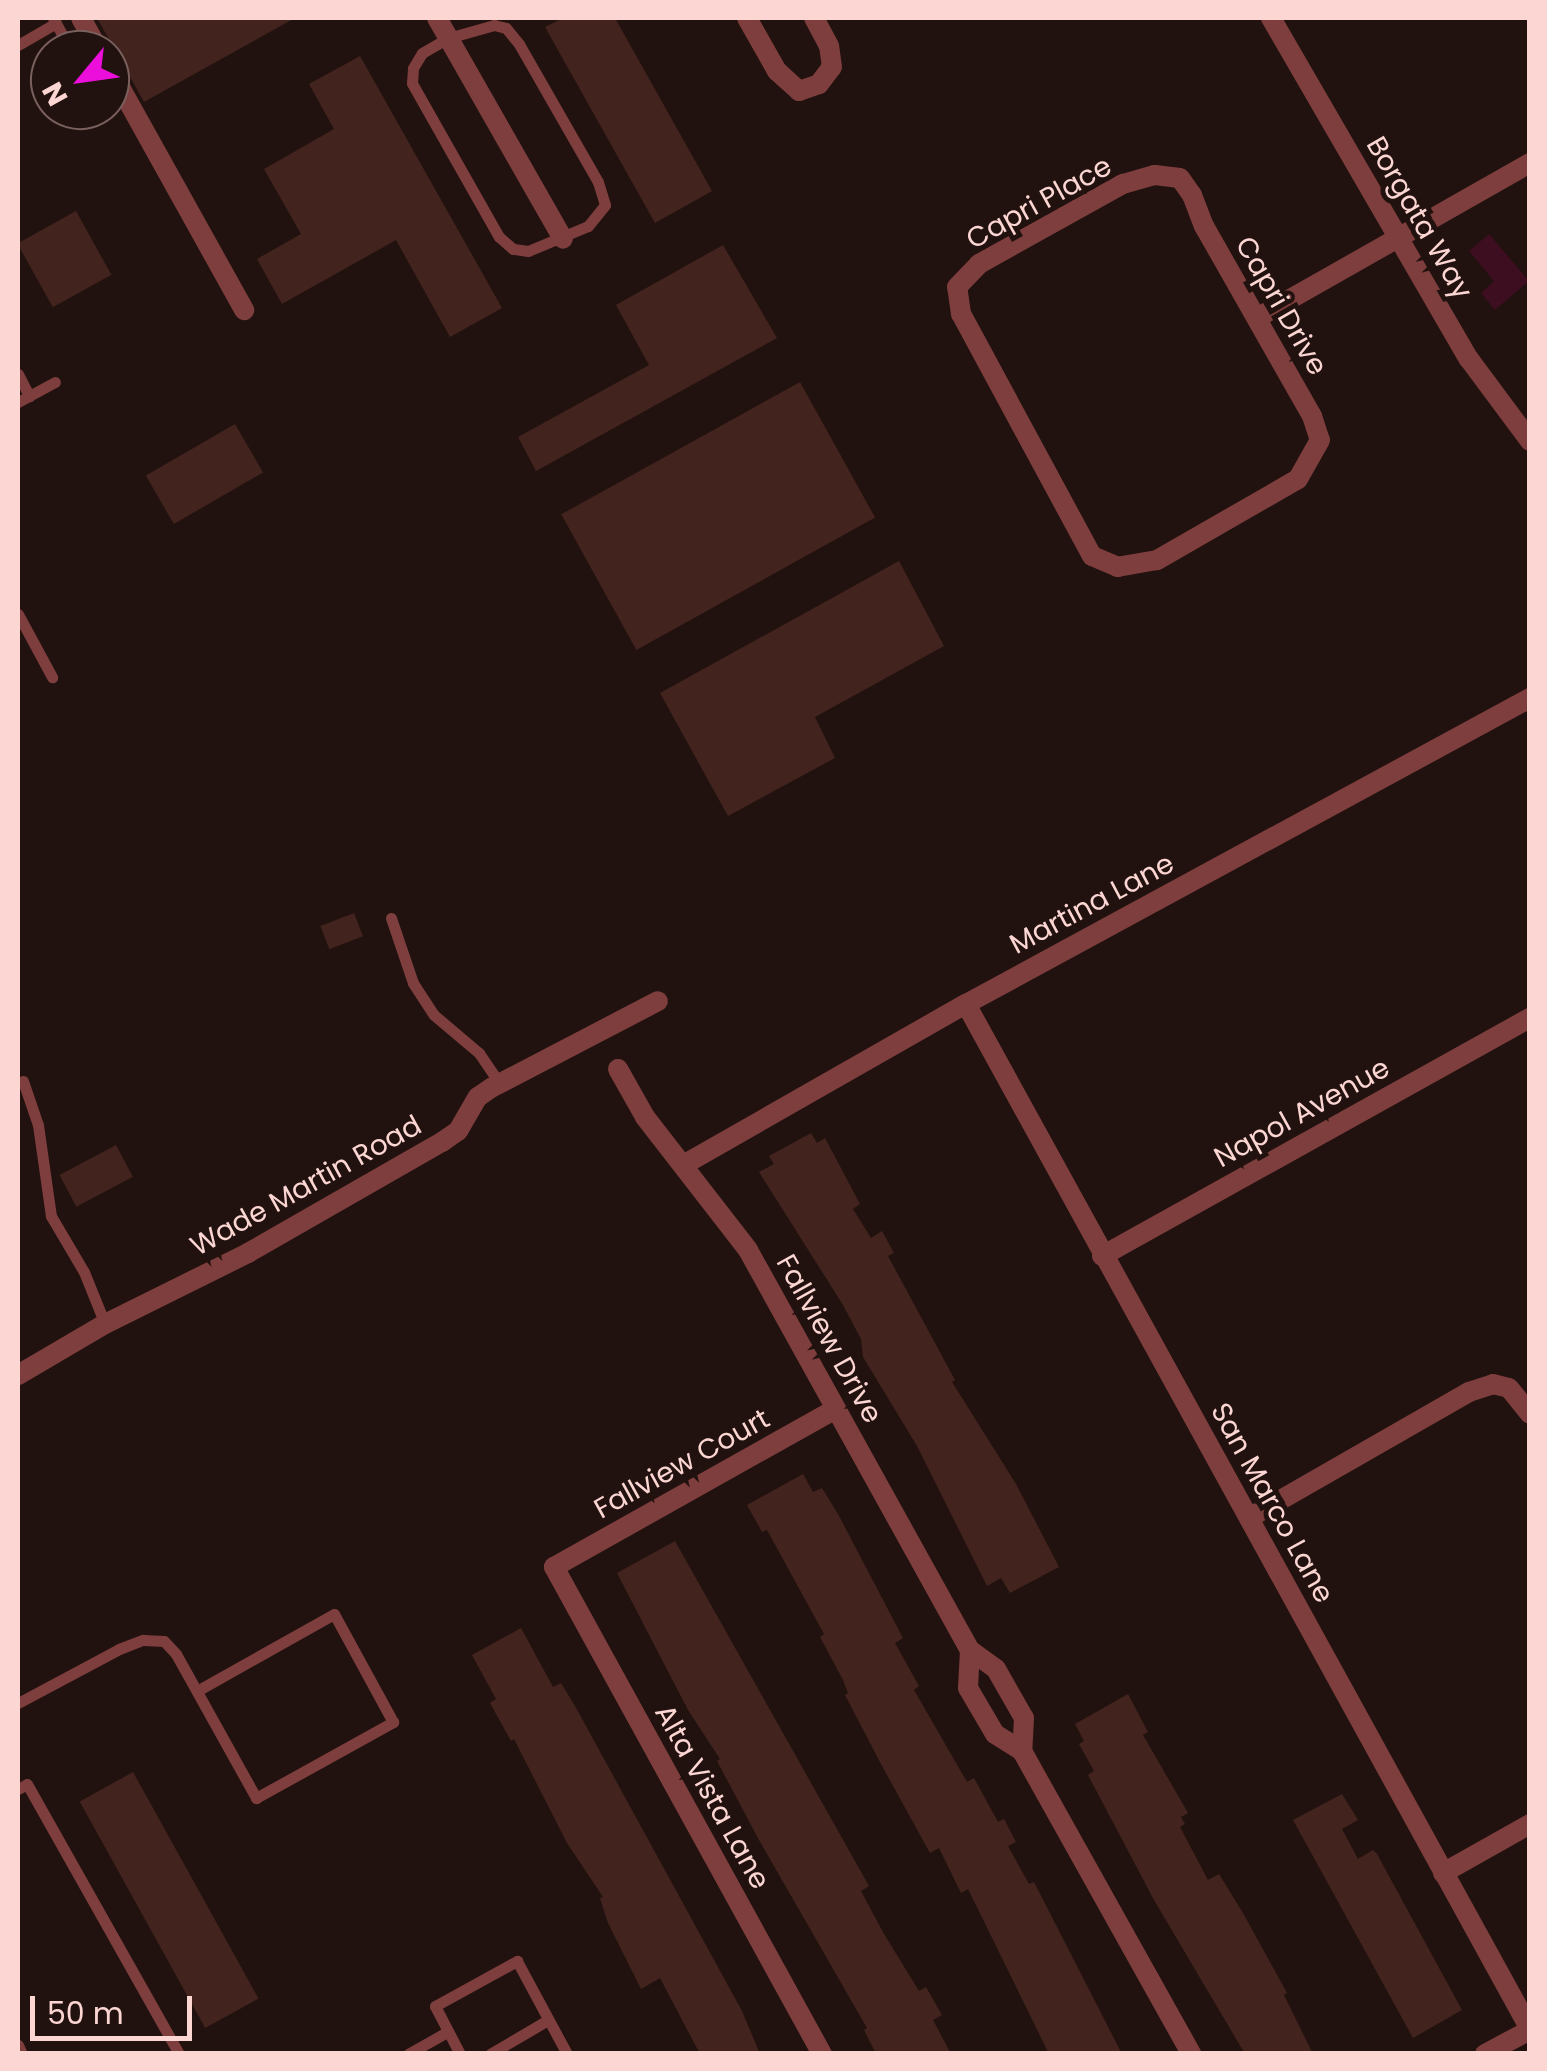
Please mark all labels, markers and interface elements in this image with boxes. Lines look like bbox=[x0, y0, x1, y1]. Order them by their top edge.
north arrow bbox=[30, 30, 130, 130]
text: N bbox=[33, 75, 77, 112]
street label: Borgata Way bbox=[1359, 131, 1479, 305]
street label: Capri Place bbox=[961, 149, 1117, 257]
street label: Capri Drive bbox=[1228, 231, 1334, 381]
street label: Martina Lane bbox=[1004, 847, 1180, 961]
street label: Napol Avenue bbox=[1209, 1051, 1395, 1175]
street label: Wade Martin Road bbox=[185, 1109, 427, 1263]
street label: Fallview Drive bbox=[769, 1249, 889, 1429]
street label: San Marco Lane bbox=[1203, 1397, 1341, 1609]
street label: Fallview Court bbox=[588, 1402, 776, 1526]
street label: Alta Vista Lane bbox=[647, 1699, 777, 1895]
scale bar bbox=[35, 1976, 198, 2038]
text: 50 m bbox=[47, 1992, 124, 2035]

